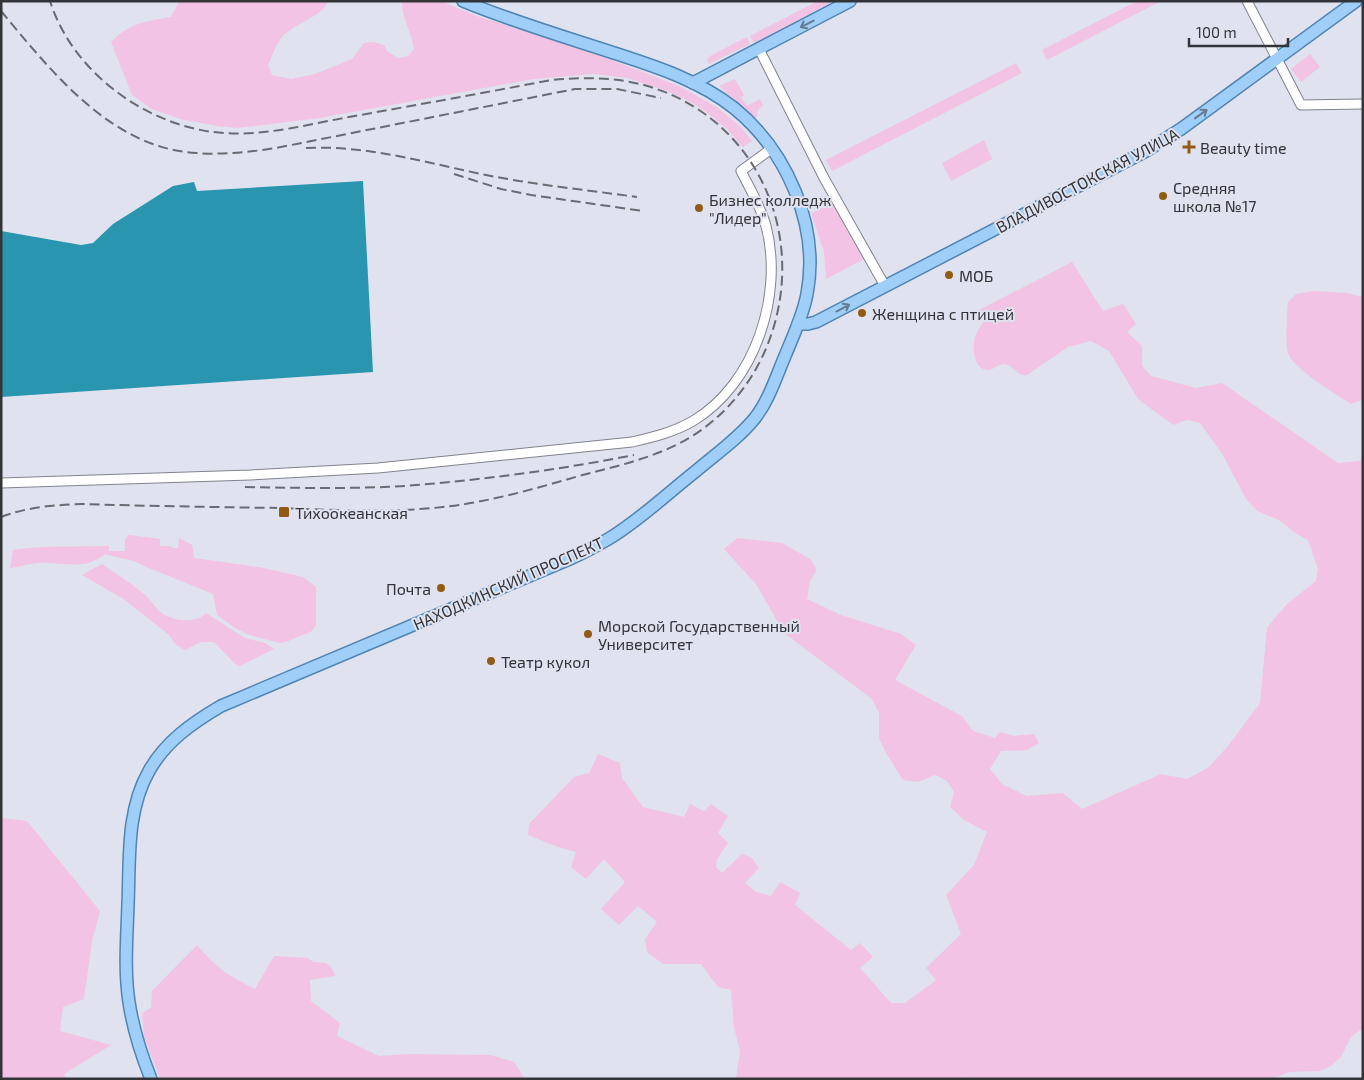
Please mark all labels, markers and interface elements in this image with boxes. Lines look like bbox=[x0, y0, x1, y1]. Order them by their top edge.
scale bar bbox=[1189, 15, 1288, 47]
one-way arrow bbox=[800, 20, 815, 29]
text: 100 m bbox=[1196, 23, 1237, 41]
one-way arrow bbox=[1194, 109, 1208, 119]
street label: ВЛАДИВОСТОКСКАЯ УЛИЦА bbox=[992, 124, 1182, 236]
place label: Beauty time bbox=[1200, 138, 1287, 157]
marker: Beauty time bbox=[1182, 140, 1196, 154]
place label: Средняя школа №17 bbox=[1173, 178, 1256, 215]
place label: Бизнес колледж "Лидер" bbox=[709, 190, 832, 227]
marker: Средняя школа №17 bbox=[1157, 190, 1169, 202]
marker: Бизнес колледж "Лидер" bbox=[693, 202, 705, 214]
place label: МОБ bbox=[959, 266, 993, 285]
marker: МОБ bbox=[943, 269, 955, 281]
one-way arrow bbox=[835, 303, 850, 312]
place label: Женщина с птицей bbox=[872, 304, 1014, 323]
marker: Женщина с птицей bbox=[856, 307, 868, 319]
place label: Тихоокеанская bbox=[295, 503, 408, 522]
marker: Тихоокеанская bbox=[277, 505, 291, 519]
street label: НАХОДКИНСКИЙ ПРОСПЕКТ bbox=[410, 532, 606, 634]
place label: Почта bbox=[386, 579, 431, 598]
marker: Почта bbox=[435, 582, 447, 594]
place label: Морской Государственный Университет bbox=[598, 616, 800, 653]
marker: Морской Государственный Университет bbox=[582, 628, 594, 640]
place label: Театр кукол bbox=[501, 652, 590, 672]
marker: Театр кукол bbox=[485, 655, 497, 667]

